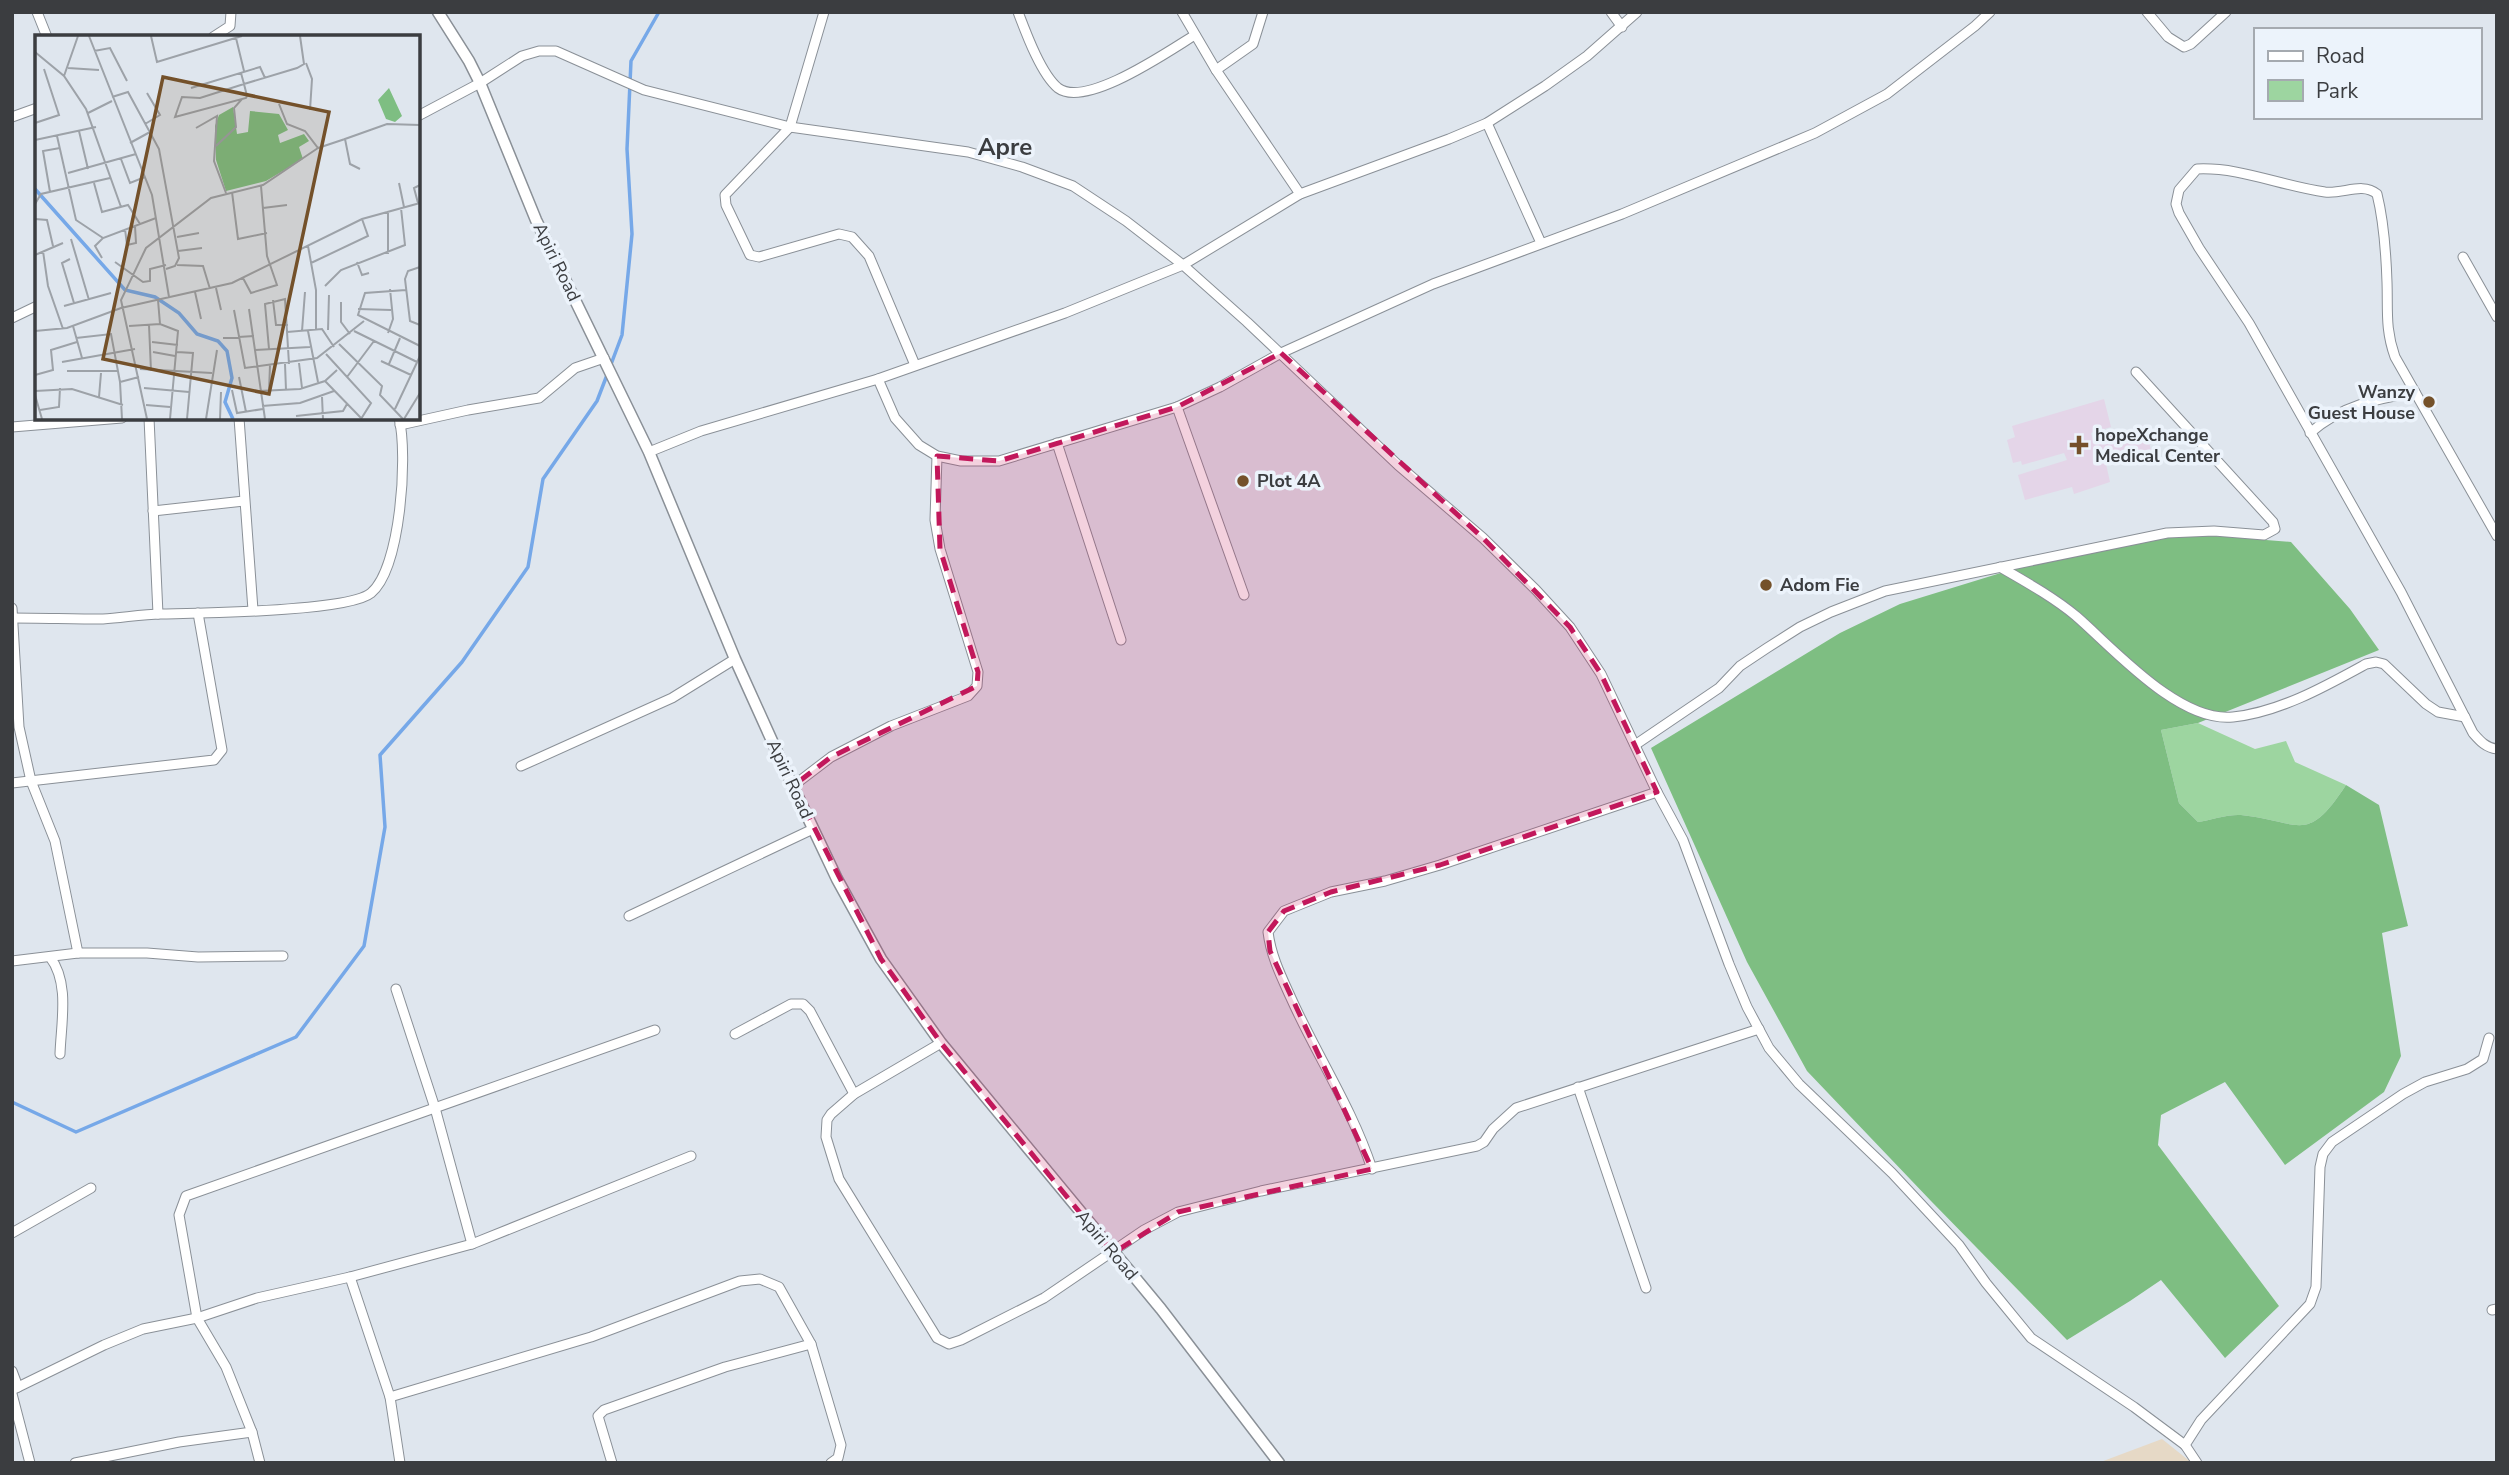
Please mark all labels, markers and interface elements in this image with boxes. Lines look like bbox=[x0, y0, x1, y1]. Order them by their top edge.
legend bbox=[2254, 28, 2481, 119]
inset map bbox=[35, 35, 420, 420]
text: Road bbox=[2316, 42, 2365, 70]
text: Park bbox=[2316, 77, 2358, 105]
district label: Apre bbox=[978, 131, 1032, 163]
street label: Apiri Road bbox=[528, 219, 586, 305]
place label: Wanzy Guest House bbox=[2308, 380, 2416, 425]
marker: Wanzy Guest House bbox=[2421, 394, 2437, 410]
place label: hopeXchange Medical Center bbox=[2095, 423, 2220, 468]
marker: hopeXchange Medical Center bbox=[2069, 435, 2089, 455]
place label: Plot 4A bbox=[1257, 469, 1321, 493]
marker: Plot 4A bbox=[1235, 473, 1251, 489]
place label: Adom Fie bbox=[1780, 573, 1860, 597]
marker: Adom Fie bbox=[1758, 577, 1774, 593]
street label: Apiri Road bbox=[761, 735, 819, 823]
street label: Apiri Road bbox=[1071, 1205, 1143, 1285]

